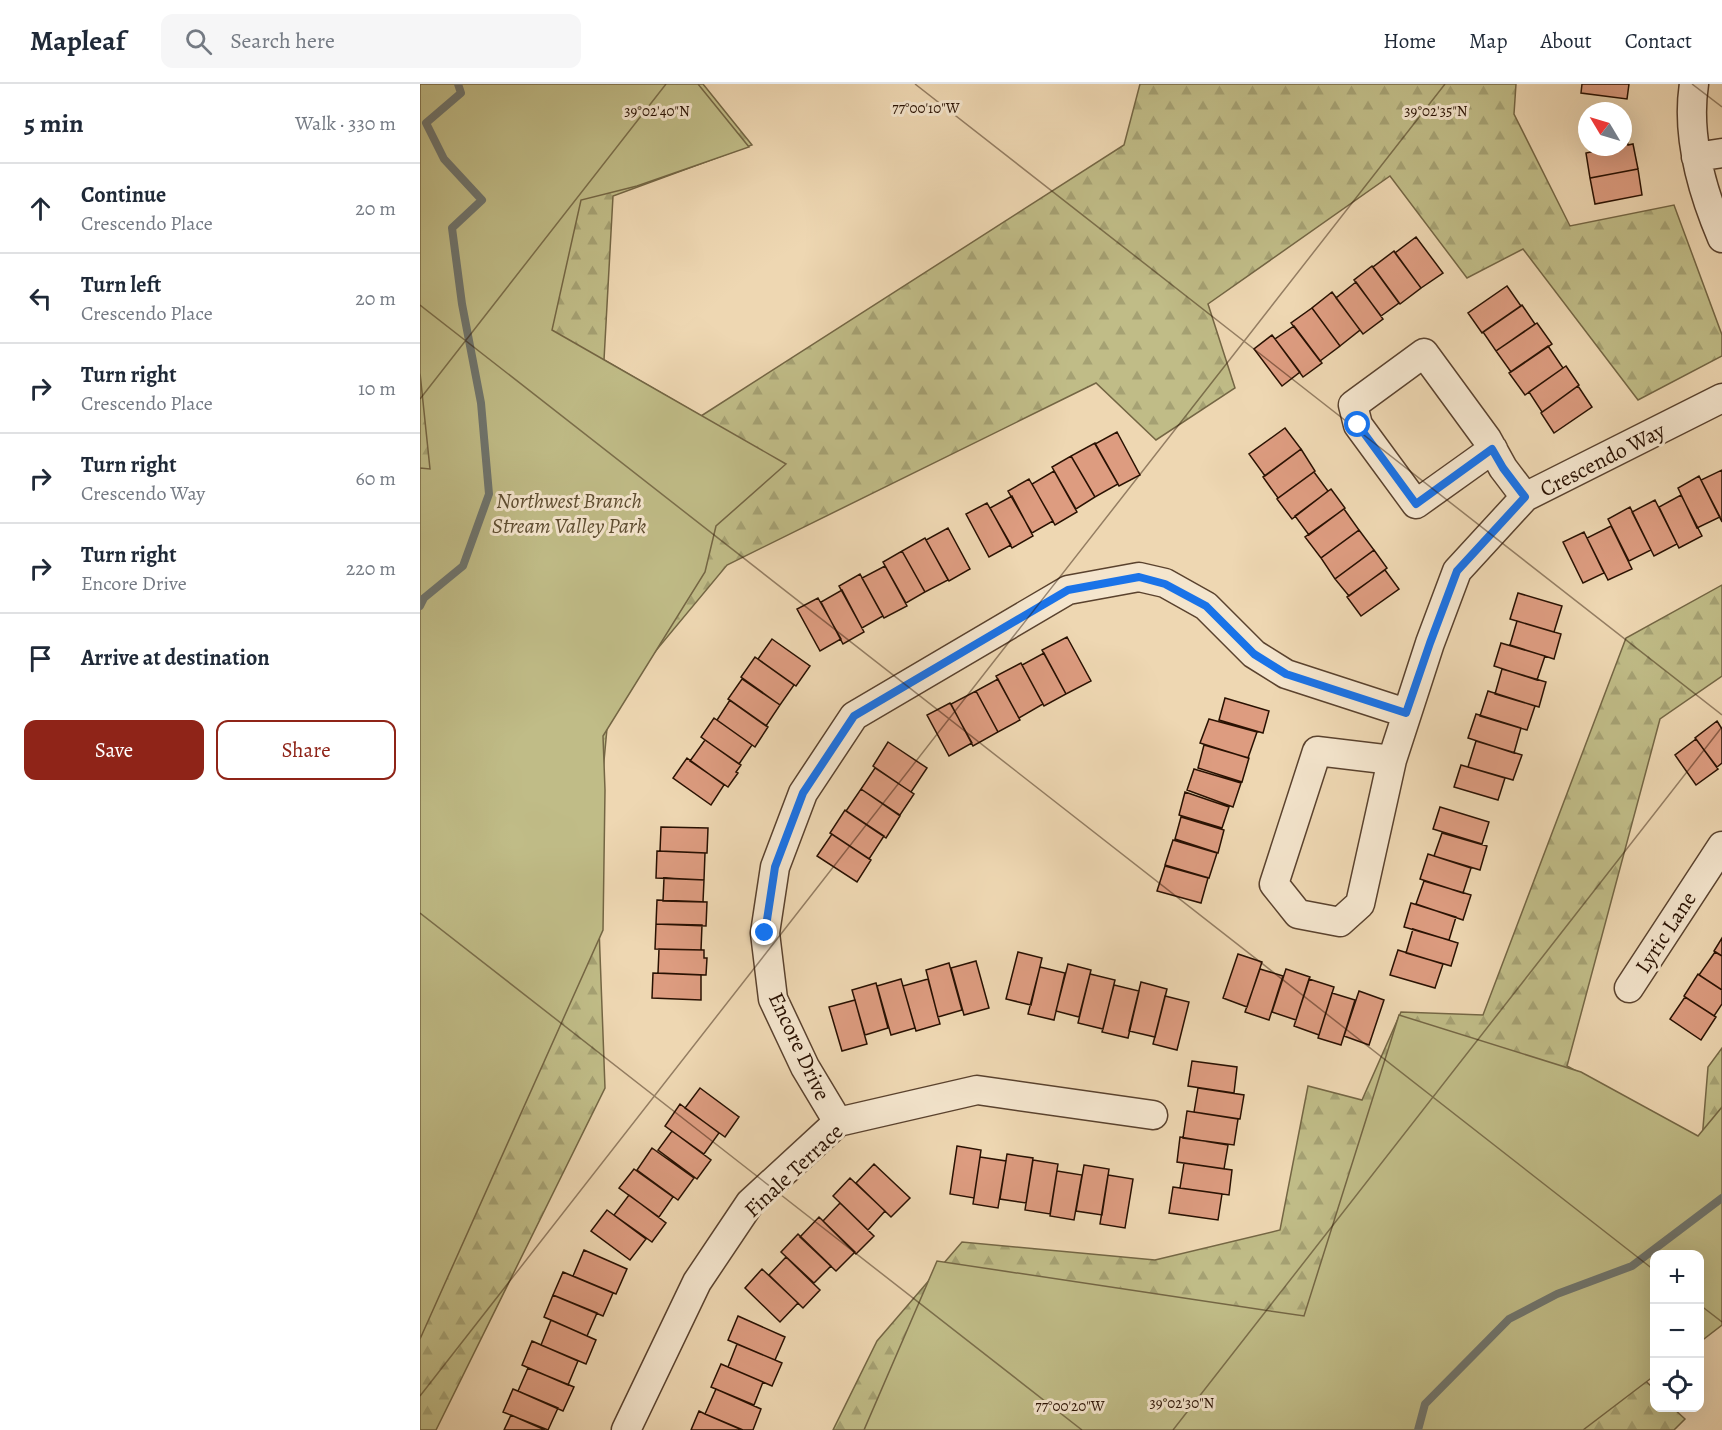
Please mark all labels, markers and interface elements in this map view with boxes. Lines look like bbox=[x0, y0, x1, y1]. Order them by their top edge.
search box bbox=[161, 14, 581, 68]
text: Mapleaf bbox=[30, 22, 125, 60]
icon: search bbox=[182, 25, 215, 58]
text: Search here bbox=[230, 26, 335, 56]
text: Home bbox=[1383, 27, 1436, 55]
text: Map bbox=[1469, 27, 1507, 55]
text: About bbox=[1540, 27, 1592, 55]
text: Contact bbox=[1625, 27, 1692, 55]
text: 77°00'10"W bbox=[892, 98, 960, 118]
text: 39°02'40"N bbox=[624, 101, 690, 121]
text: 39°02'35"N bbox=[1404, 101, 1468, 121]
north arrow bbox=[1578, 102, 1632, 156]
text: 5 min bbox=[24, 106, 84, 141]
text: Walk · 330 m bbox=[295, 110, 396, 137]
text: Continue bbox=[81, 180, 166, 210]
icon: ahead bbox=[24, 192, 57, 225]
text: 20 m bbox=[355, 195, 396, 222]
text: Crescendo Place bbox=[81, 210, 213, 237]
text: Turn left bbox=[81, 270, 161, 300]
icon: left bbox=[24, 282, 57, 315]
text: 20 m bbox=[355, 285, 396, 312]
text: Crescendo Place bbox=[81, 300, 213, 327]
text: Turn right bbox=[81, 360, 177, 390]
icon: right bbox=[24, 372, 57, 405]
text: 10 m bbox=[358, 375, 396, 402]
text: Crescendo Place bbox=[81, 390, 213, 417]
route start bbox=[1344, 411, 1370, 437]
street label: Crescendo Way bbox=[1535, 415, 1670, 504]
text: Turn right bbox=[81, 450, 177, 480]
icon: right bbox=[24, 462, 57, 495]
text: 60 m bbox=[356, 465, 396, 492]
text: Crescendo Way bbox=[81, 480, 205, 507]
park label: Northwest Branch Stream Valley Park bbox=[492, 486, 646, 541]
text: Turn right bbox=[81, 540, 177, 570]
icon: right bbox=[24, 552, 57, 585]
text: 220 m bbox=[346, 555, 396, 582]
text: Encore Drive bbox=[81, 570, 187, 597]
icon: arrive bbox=[24, 642, 57, 675]
text: Arrive at destination bbox=[81, 643, 270, 673]
button: Save bbox=[24, 720, 204, 780]
button: Share bbox=[216, 720, 396, 780]
street label: Lyric Lane bbox=[1628, 886, 1704, 979]
route end bbox=[751, 919, 777, 945]
street label: Encore Drive bbox=[761, 987, 837, 1105]
street label: Finale Terrace bbox=[738, 1117, 850, 1224]
map controls bbox=[1650, 1250, 1704, 1412]
button: + bbox=[1650, 1250, 1704, 1304]
button: − bbox=[1650, 1304, 1704, 1358]
button: locate bbox=[1650, 1358, 1704, 1412]
text: 39°02'30"N bbox=[1150, 1393, 1215, 1413]
text: 77°00'20"W bbox=[1035, 1396, 1105, 1416]

